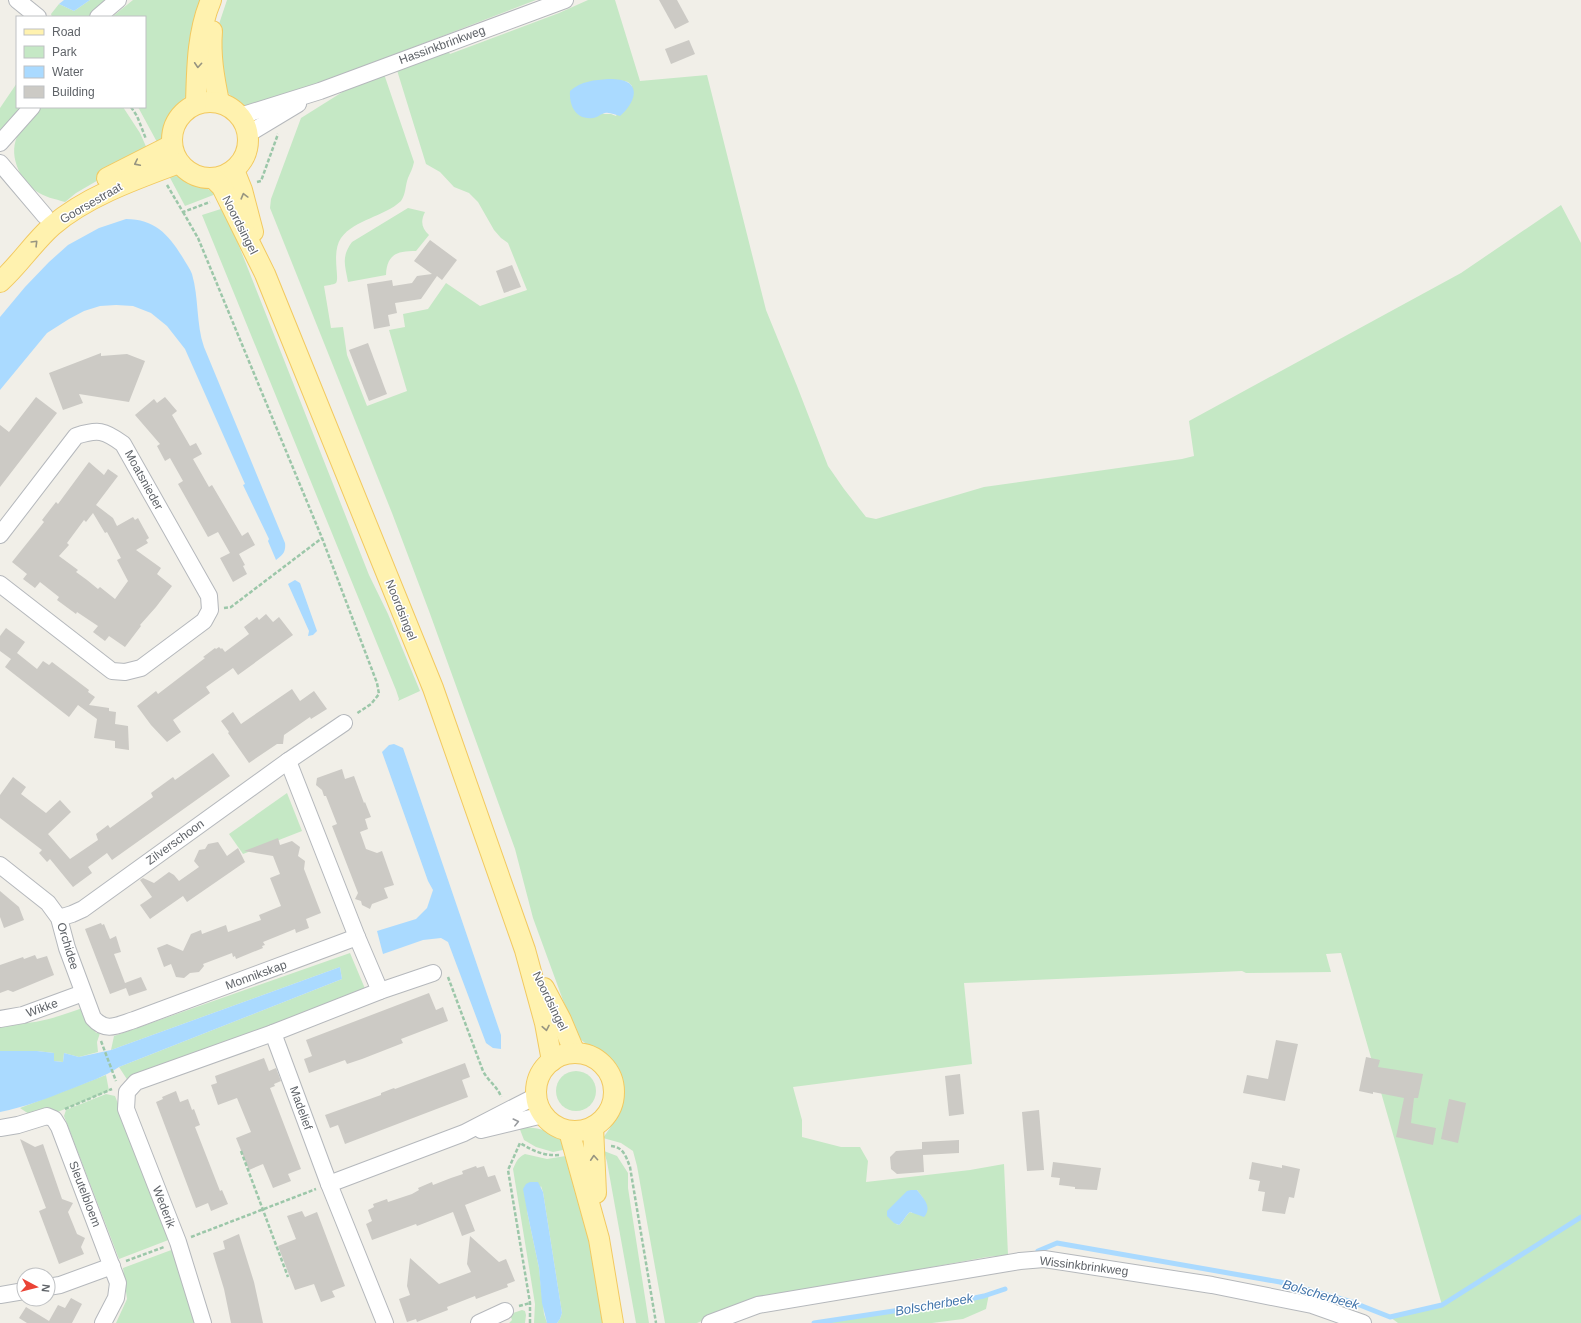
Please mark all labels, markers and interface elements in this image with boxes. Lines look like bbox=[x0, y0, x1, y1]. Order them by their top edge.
legend bbox=[16, 16, 146, 108]
street label: Hassinkbrinkweg bbox=[397, 23, 487, 67]
text: Road bbox=[52, 25, 81, 39]
text: Park bbox=[52, 45, 78, 59]
one-way arrow bbox=[193, 62, 202, 68]
text: Water bbox=[52, 65, 84, 79]
text: Building bbox=[52, 85, 95, 99]
one-way arrow bbox=[134, 158, 142, 166]
street label: Goorsestraat bbox=[57, 179, 125, 226]
street label: Noordsingel bbox=[219, 193, 261, 257]
one-way arrow bbox=[240, 193, 249, 200]
one-way arrow bbox=[30, 240, 38, 248]
street label: Moatsnieder bbox=[122, 448, 166, 512]
street label: Noordsingel bbox=[383, 578, 419, 642]
street label: Zilverschoon bbox=[143, 816, 207, 868]
street label: Orchidee bbox=[54, 921, 82, 972]
street label: Monnikskap bbox=[224, 957, 289, 993]
street label: Noordsingel bbox=[530, 969, 570, 1033]
street label: Wikke bbox=[24, 996, 60, 1020]
one-way arrow bbox=[541, 1025, 550, 1031]
street label: Madelief bbox=[287, 1084, 316, 1132]
one-way arrow bbox=[512, 1119, 519, 1127]
one-way arrow bbox=[589, 1155, 598, 1161]
street label: Sleutelbloem bbox=[66, 1159, 104, 1229]
street label: Wederik bbox=[150, 1184, 179, 1231]
street label: Wissinkbrinkweg bbox=[1039, 1254, 1129, 1278]
north arrow bbox=[16, 1267, 56, 1307]
water label: Bolscherbeek bbox=[1281, 1276, 1362, 1313]
text: N bbox=[39, 1284, 52, 1293]
water label: Bolscherbeek bbox=[894, 1290, 976, 1319]

